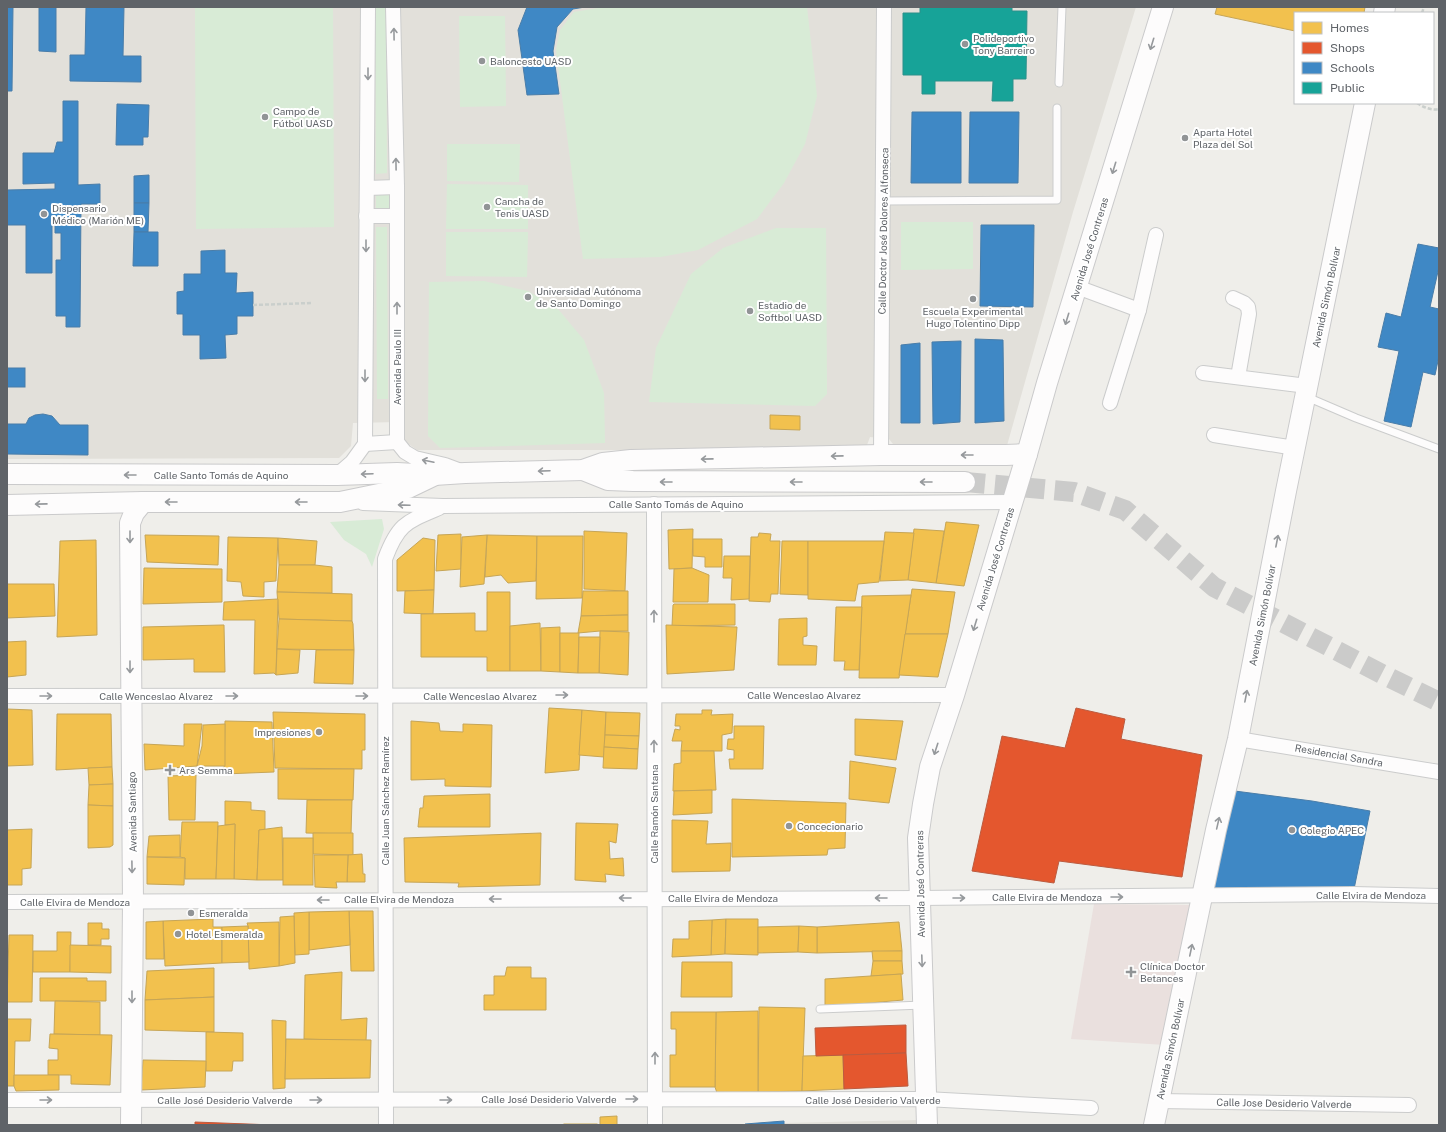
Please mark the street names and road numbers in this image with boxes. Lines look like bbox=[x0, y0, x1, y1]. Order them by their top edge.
street label: Calle Doctor José Dolores Alfonseca bbox=[876, 147, 890, 315]
street label: Avenida José Contreras bbox=[1068, 196, 1110, 302]
street label: Avenida Simón Bolívar bbox=[1309, 245, 1343, 349]
street label: Avenida Paulo III bbox=[391, 329, 403, 405]
street label: Calle Santo Tomás de Aquino bbox=[154, 469, 289, 481]
street label: Calle Santo Tomás de Aquino bbox=[609, 498, 744, 510]
street label: Avenida José Contreras bbox=[974, 506, 1016, 612]
street label: Avenida Simón Bolívar bbox=[1246, 563, 1278, 667]
street label: Calle Wenceslao Alvarez bbox=[747, 689, 861, 701]
street label: Calle Wenceslao Alvarez bbox=[99, 690, 213, 702]
street label: Calle Wenceslao Alvarez bbox=[423, 690, 537, 702]
street label: Calle Juan Sánchez Ramírez bbox=[379, 736, 391, 865]
street label: Residencial Sandra bbox=[1294, 741, 1384, 769]
street label: Calle Ramón Santana bbox=[648, 764, 660, 864]
street label: Avenida Santiago bbox=[125, 771, 139, 852]
street label: Avenida José Contreras bbox=[913, 830, 927, 938]
street label: Calle Elvira de Mendoza bbox=[1316, 889, 1426, 901]
street label: Calle Elvira de Mendoza bbox=[992, 891, 1102, 903]
street label: Calle Elvira de Mendoza bbox=[668, 892, 778, 904]
street label: Calle Elvira de Mendoza bbox=[344, 893, 454, 905]
street label: Calle Elvira de Mendoza bbox=[20, 896, 130, 908]
street label: Avenida Simón Bolívar bbox=[1153, 997, 1187, 1101]
street label: Calle José Desiderio Valverde bbox=[481, 1093, 617, 1105]
street label: Calle José Desiderio Valverde bbox=[157, 1094, 293, 1106]
street label: Calle José Desiderio Valverde bbox=[805, 1094, 941, 1106]
street label: Calle Jose Desiderio Valverde bbox=[1216, 1096, 1352, 1110]

